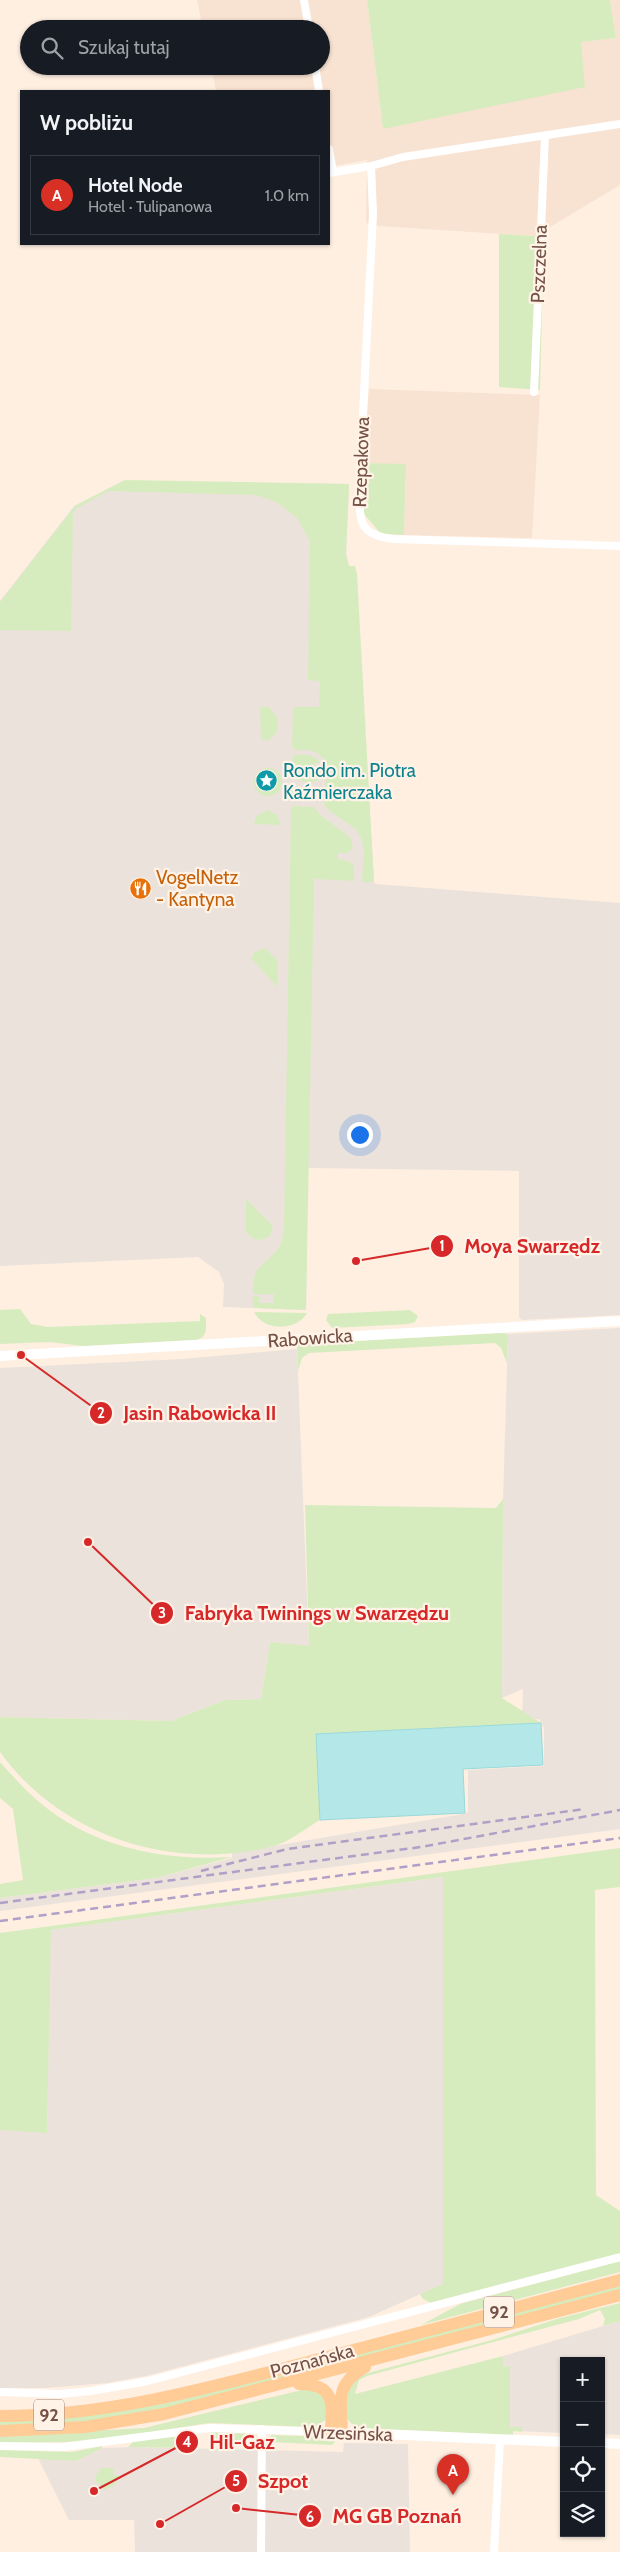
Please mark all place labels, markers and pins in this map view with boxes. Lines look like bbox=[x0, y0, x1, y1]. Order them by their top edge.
place label: Rondo im. Piotra Kaźmierczaka bbox=[283, 759, 416, 804]
place icon: Rondo im. Piotra Kaźmierczaka bbox=[255, 769, 279, 793]
place label: VogelNetz - Kantyna bbox=[156, 866, 239, 911]
restaurant icon: VogelNetz - Kantyna bbox=[128, 876, 152, 900]
callout: Moya Swarzędz bbox=[429, 1228, 610, 1263]
callout: Jasin Rabowicka II bbox=[89, 1395, 287, 1430]
callout: Fabryka Twinings w Swarzędzu bbox=[150, 1595, 459, 1630]
callout: Hil-Gaz bbox=[175, 2425, 285, 2460]
pin: A bbox=[437, 2454, 469, 2495]
callout: Szpot bbox=[223, 2463, 318, 2498]
callout: MG GB Poznań bbox=[298, 2499, 472, 2534]

